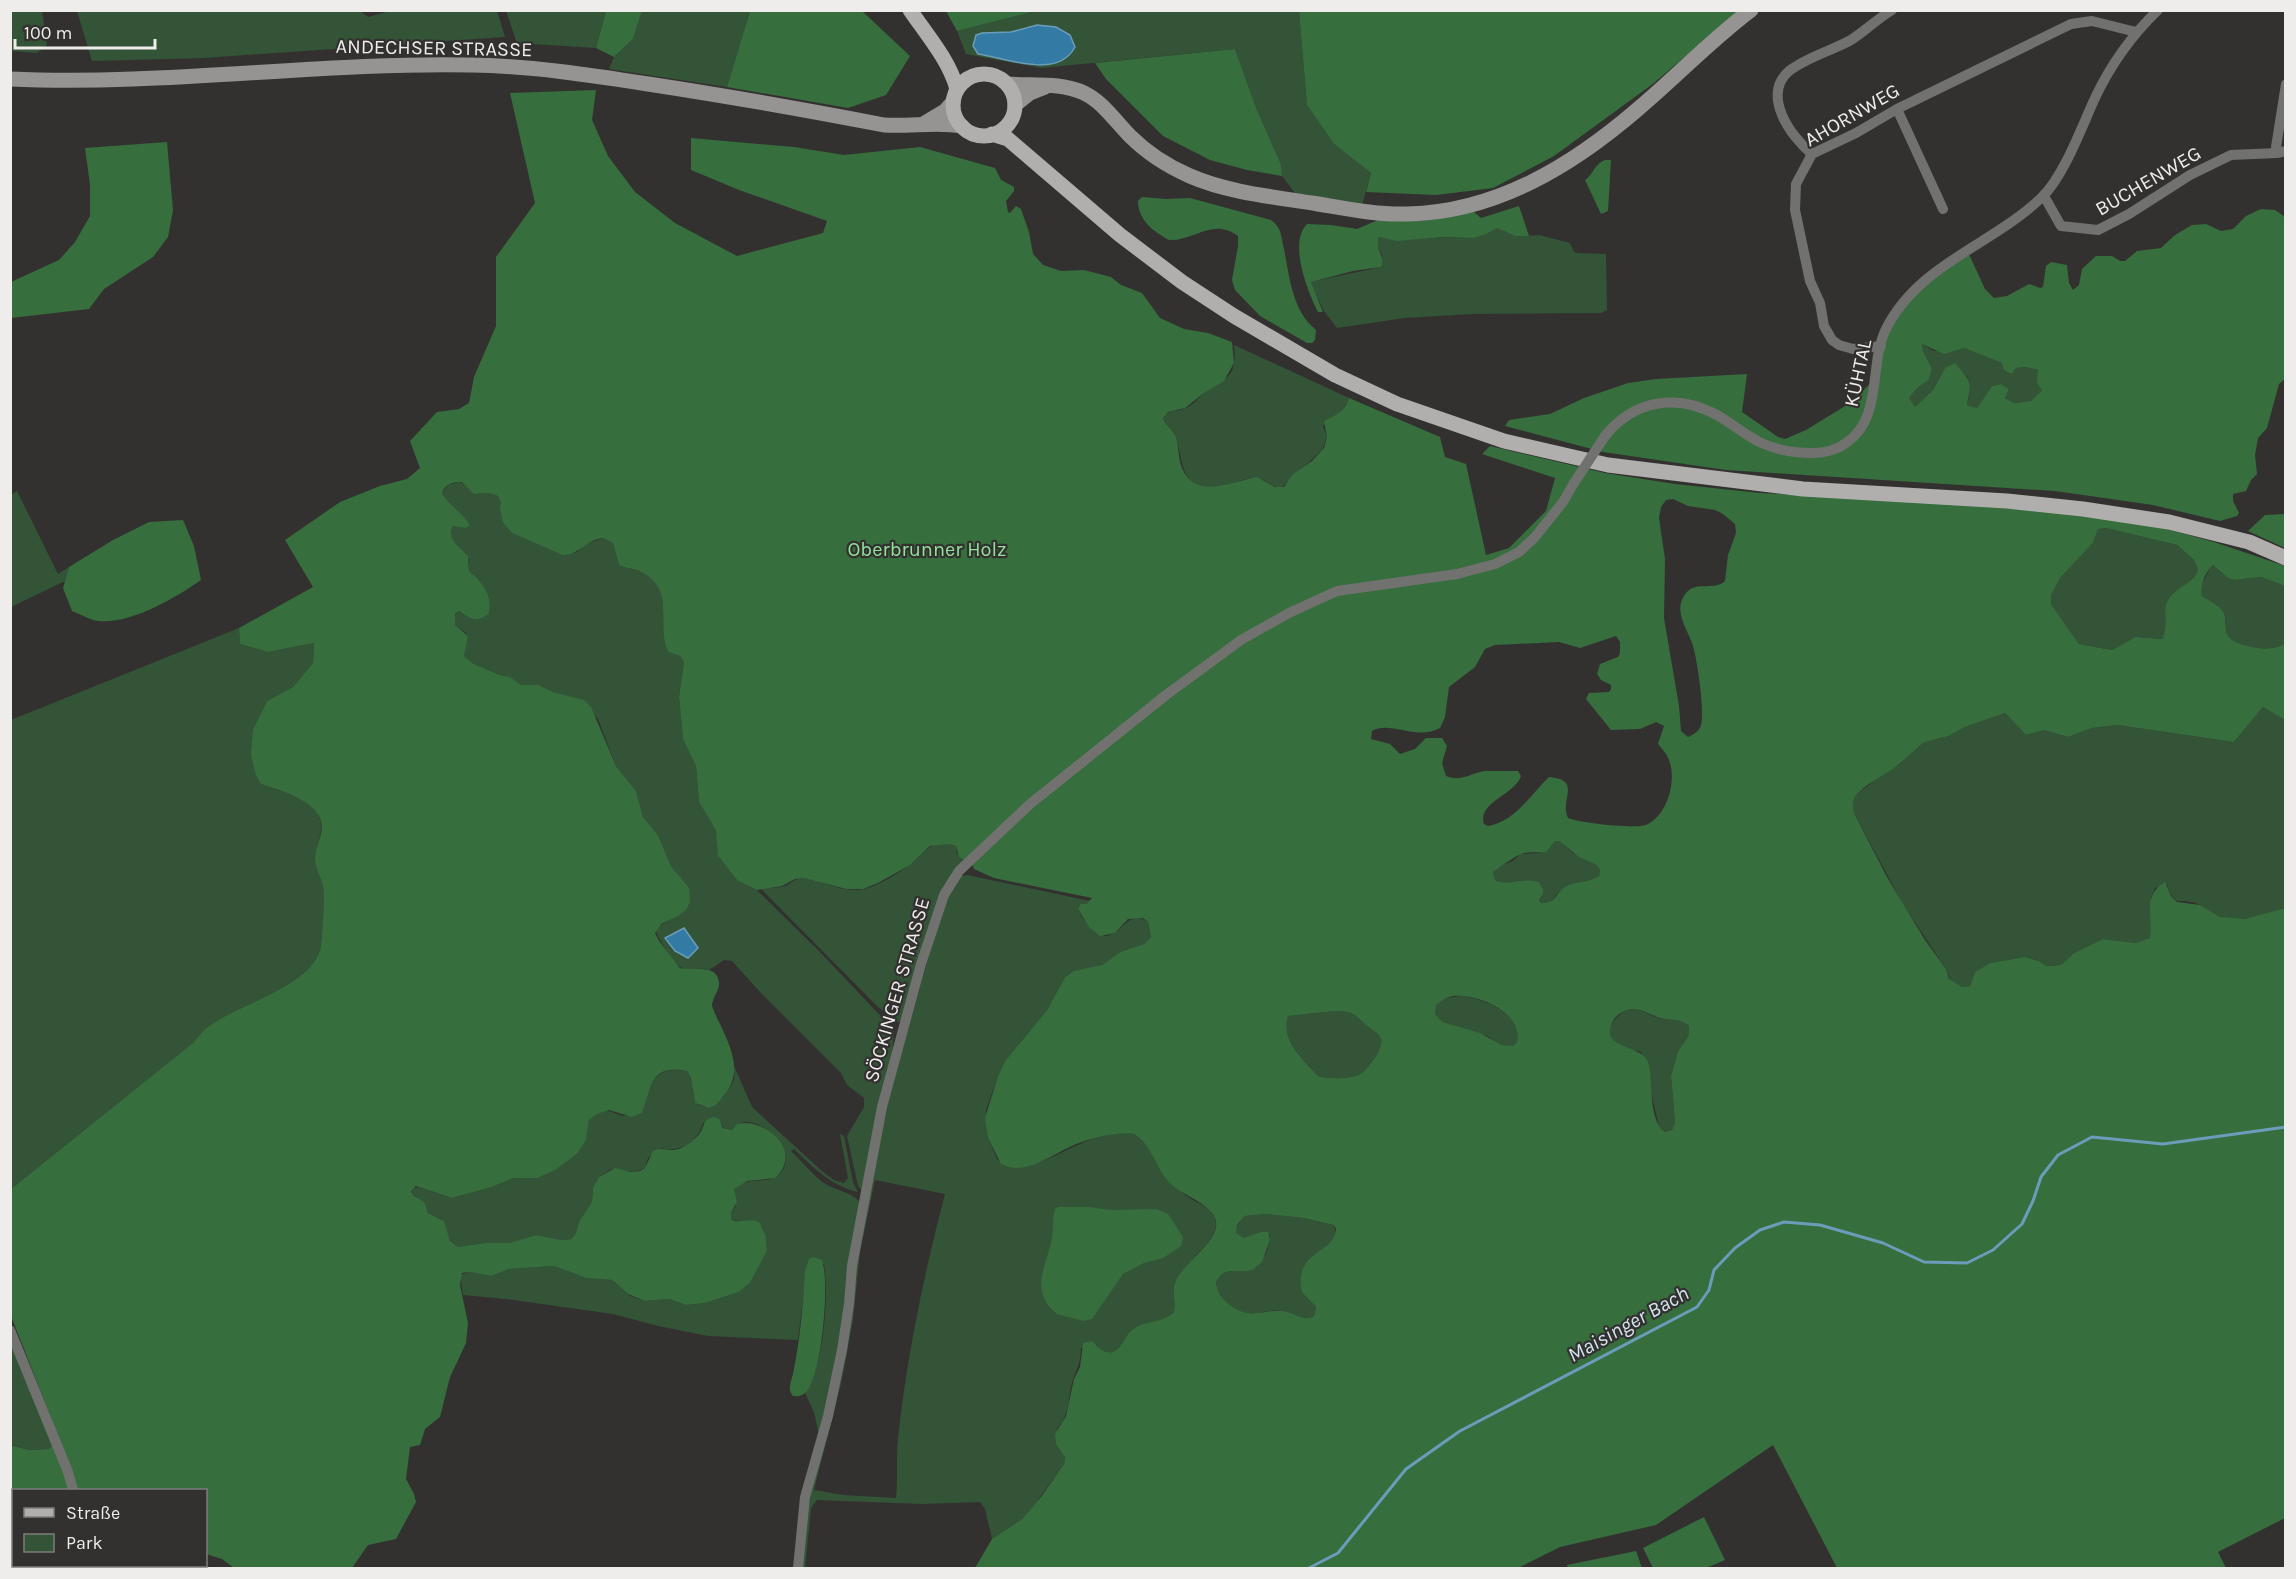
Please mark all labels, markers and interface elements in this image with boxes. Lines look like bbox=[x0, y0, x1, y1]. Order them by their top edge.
scale bar bbox=[15, 12, 154, 50]
text: 100 m bbox=[24, 22, 72, 44]
street label: ANDECHSER STRASSE bbox=[335, 35, 533, 61]
street label: AHORNWEG bbox=[1800, 79, 1904, 151]
street label: BUCHENWEG bbox=[2091, 142, 2205, 220]
street label: KÜHTAL bbox=[1840, 336, 1877, 409]
park label: Oberbrunner Holz bbox=[847, 538, 1007, 561]
street label: SÖCKINGER STRASSE bbox=[860, 895, 934, 1085]
water label: Maisinger Bach bbox=[1563, 1281, 1693, 1367]
legend bbox=[12, 1489, 207, 1567]
text: Straße bbox=[66, 1502, 120, 1524]
text: Park bbox=[66, 1532, 103, 1554]

